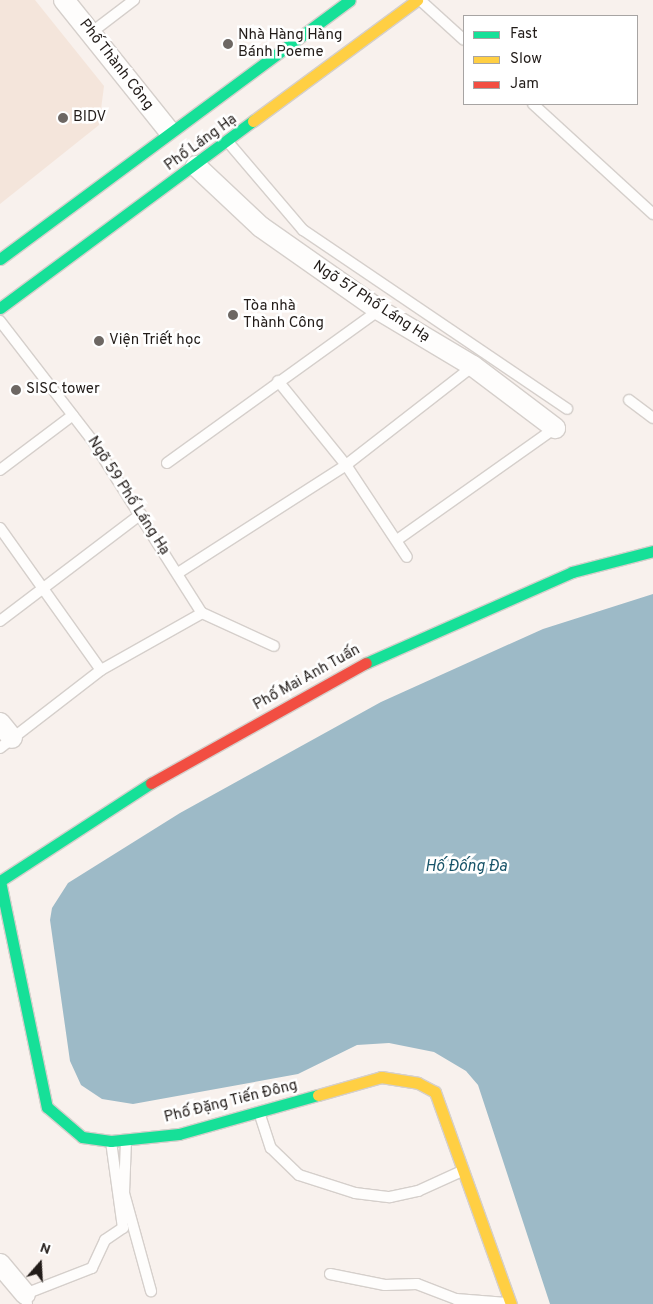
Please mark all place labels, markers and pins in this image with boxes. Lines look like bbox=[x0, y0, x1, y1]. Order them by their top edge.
place label: Nhà Hàng Hàng Bánh Poeme bbox=[238, 26, 343, 61]
marker: Nhà Hàng Hàng Bánh Poeme bbox=[222, 38, 234, 50]
place label: BIDV bbox=[73, 109, 106, 127]
marker: BIDV bbox=[57, 112, 69, 124]
place label: Tòa nhà Thành Công bbox=[243, 297, 324, 332]
marker: Tòa nhà Thành Công bbox=[227, 309, 239, 321]
place label: Viện Triết học bbox=[109, 332, 202, 350]
marker: Viện Triết học bbox=[93, 335, 105, 347]
place label: SISC tower bbox=[26, 381, 100, 399]
marker: SISC tower bbox=[10, 384, 22, 396]

